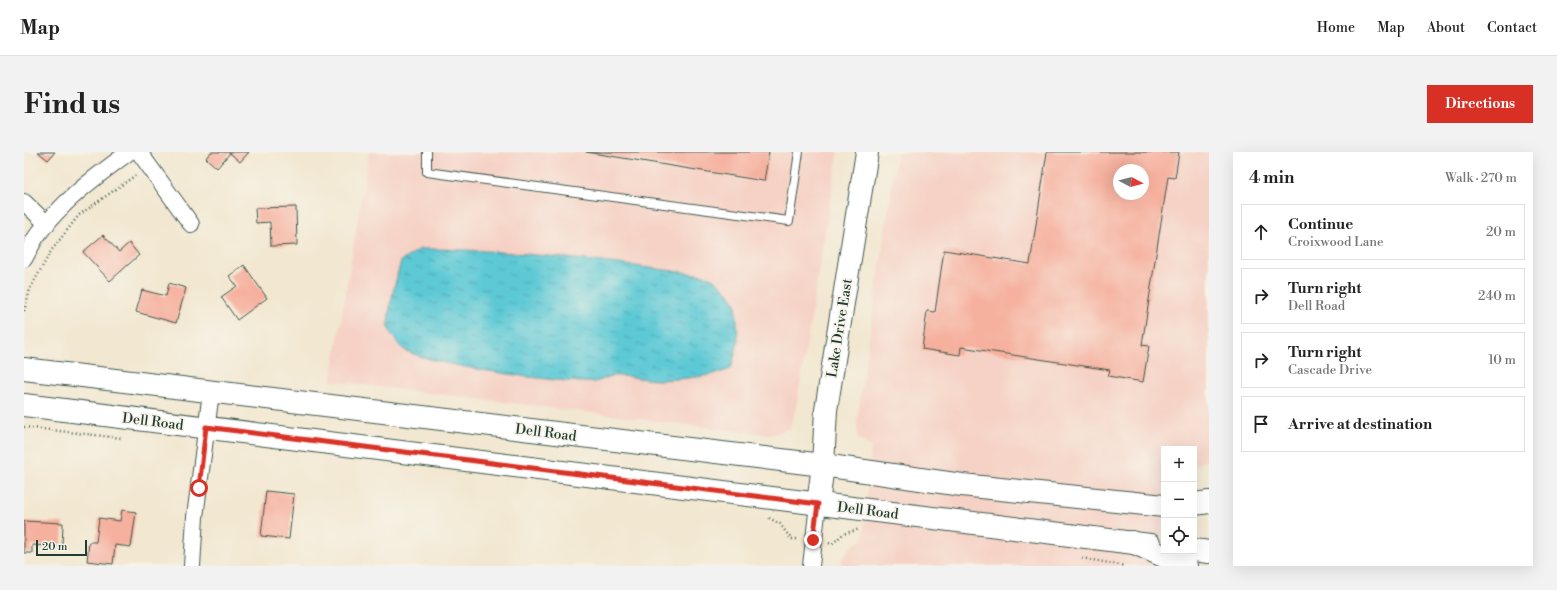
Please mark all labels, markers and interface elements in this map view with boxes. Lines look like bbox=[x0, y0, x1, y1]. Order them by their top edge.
text: Map bbox=[20, 16, 60, 40]
text: Home bbox=[1317, 19, 1355, 37]
text: Map bbox=[1377, 19, 1405, 37]
text: About bbox=[1427, 19, 1465, 37]
text: Contact bbox=[1487, 19, 1537, 37]
button: Directions bbox=[1427, 85, 1533, 123]
text: Find us bbox=[24, 87, 120, 122]
north arrow bbox=[1113, 164, 1149, 200]
text: 4 min bbox=[1249, 167, 1294, 189]
text: Walk · 270 m bbox=[1445, 170, 1517, 186]
text: Continue bbox=[1288, 215, 1353, 234]
icon: ahead bbox=[1250, 221, 1272, 243]
text: 20 m bbox=[1486, 224, 1516, 240]
text: Croixwood Lane bbox=[1288, 234, 1384, 250]
street label: Lake Drive East bbox=[823, 277, 857, 379]
text: Turn right bbox=[1288, 279, 1362, 298]
icon: right bbox=[1250, 285, 1272, 307]
text: 240 m bbox=[1478, 288, 1516, 304]
text: Dell Road bbox=[1288, 298, 1345, 314]
text: Turn right bbox=[1288, 343, 1362, 362]
icon: right bbox=[1250, 349, 1272, 371]
text: 10 m bbox=[1488, 352, 1516, 368]
text: Cascade Drive bbox=[1288, 362, 1372, 378]
street label: Dell Road bbox=[121, 409, 185, 435]
icon: arrive bbox=[1250, 413, 1272, 435]
text: Arrive at destination bbox=[1288, 415, 1432, 434]
street label: Dell Road bbox=[514, 420, 578, 446]
map controls bbox=[1161, 446, 1197, 554]
button: + bbox=[1161, 446, 1197, 482]
route start bbox=[190, 479, 208, 497]
button: − bbox=[1161, 482, 1197, 518]
street label: Dell Road bbox=[836, 498, 900, 524]
button: locate bbox=[1161, 518, 1197, 554]
route end bbox=[804, 531, 822, 549]
scale bar bbox=[36, 538, 87, 557]
text: 20 m bbox=[42, 540, 67, 554]

